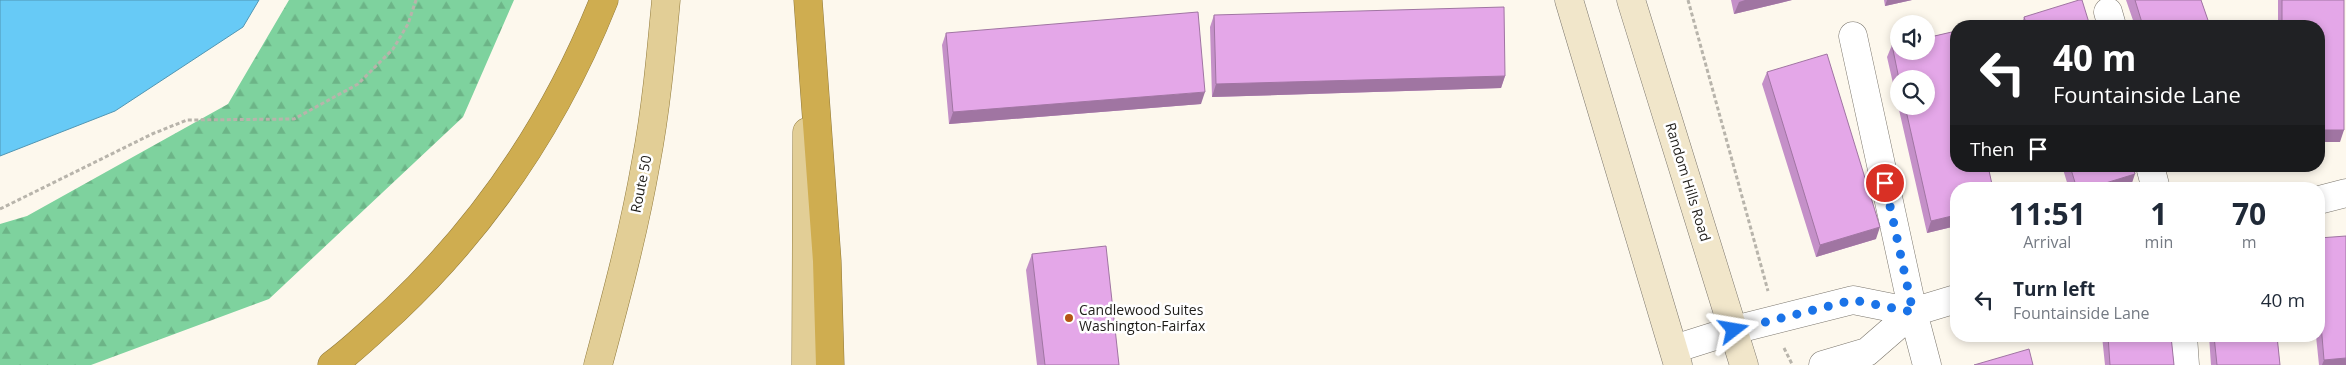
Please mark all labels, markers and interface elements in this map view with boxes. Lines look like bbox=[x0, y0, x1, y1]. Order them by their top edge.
map controls bbox=[1890, 15, 1935, 115]
button: sound bbox=[1890, 15, 1935, 60]
text: 40 m bbox=[2053, 34, 2136, 81]
icon: left bbox=[1970, 40, 2035, 105]
button: search bbox=[1890, 70, 1935, 115]
text: Fountainside Lane bbox=[2053, 79, 2241, 109]
street label: Random Hills Road bbox=[1661, 120, 1716, 244]
icon: arrive bbox=[2024, 135, 2052, 163]
text: Then bbox=[1970, 136, 2014, 162]
street label: Route 50 bbox=[626, 154, 655, 214]
pin bbox=[1864, 162, 1906, 204]
icon: arrive bbox=[1871, 169, 1899, 197]
text: 11:51 bbox=[2009, 193, 2086, 234]
text: 1 bbox=[2150, 193, 2167, 234]
text: 70 bbox=[2232, 193, 2266, 234]
text: Arrival bbox=[2023, 231, 2071, 253]
text: min bbox=[2145, 231, 2173, 253]
text: m bbox=[2242, 231, 2257, 253]
text: Turn left bbox=[2013, 276, 2095, 302]
icon: left bbox=[1970, 286, 1998, 314]
text: 40 m bbox=[2261, 287, 2305, 313]
place label: Candlewood Suites Washington-Fairfax bbox=[1079, 300, 1206, 335]
text: Fountainside Lane bbox=[2013, 302, 2150, 324]
position arrow bbox=[1707, 303, 1759, 355]
marker: Candlewood Suites Washington-Fairfax bbox=[1063, 312, 1075, 324]

